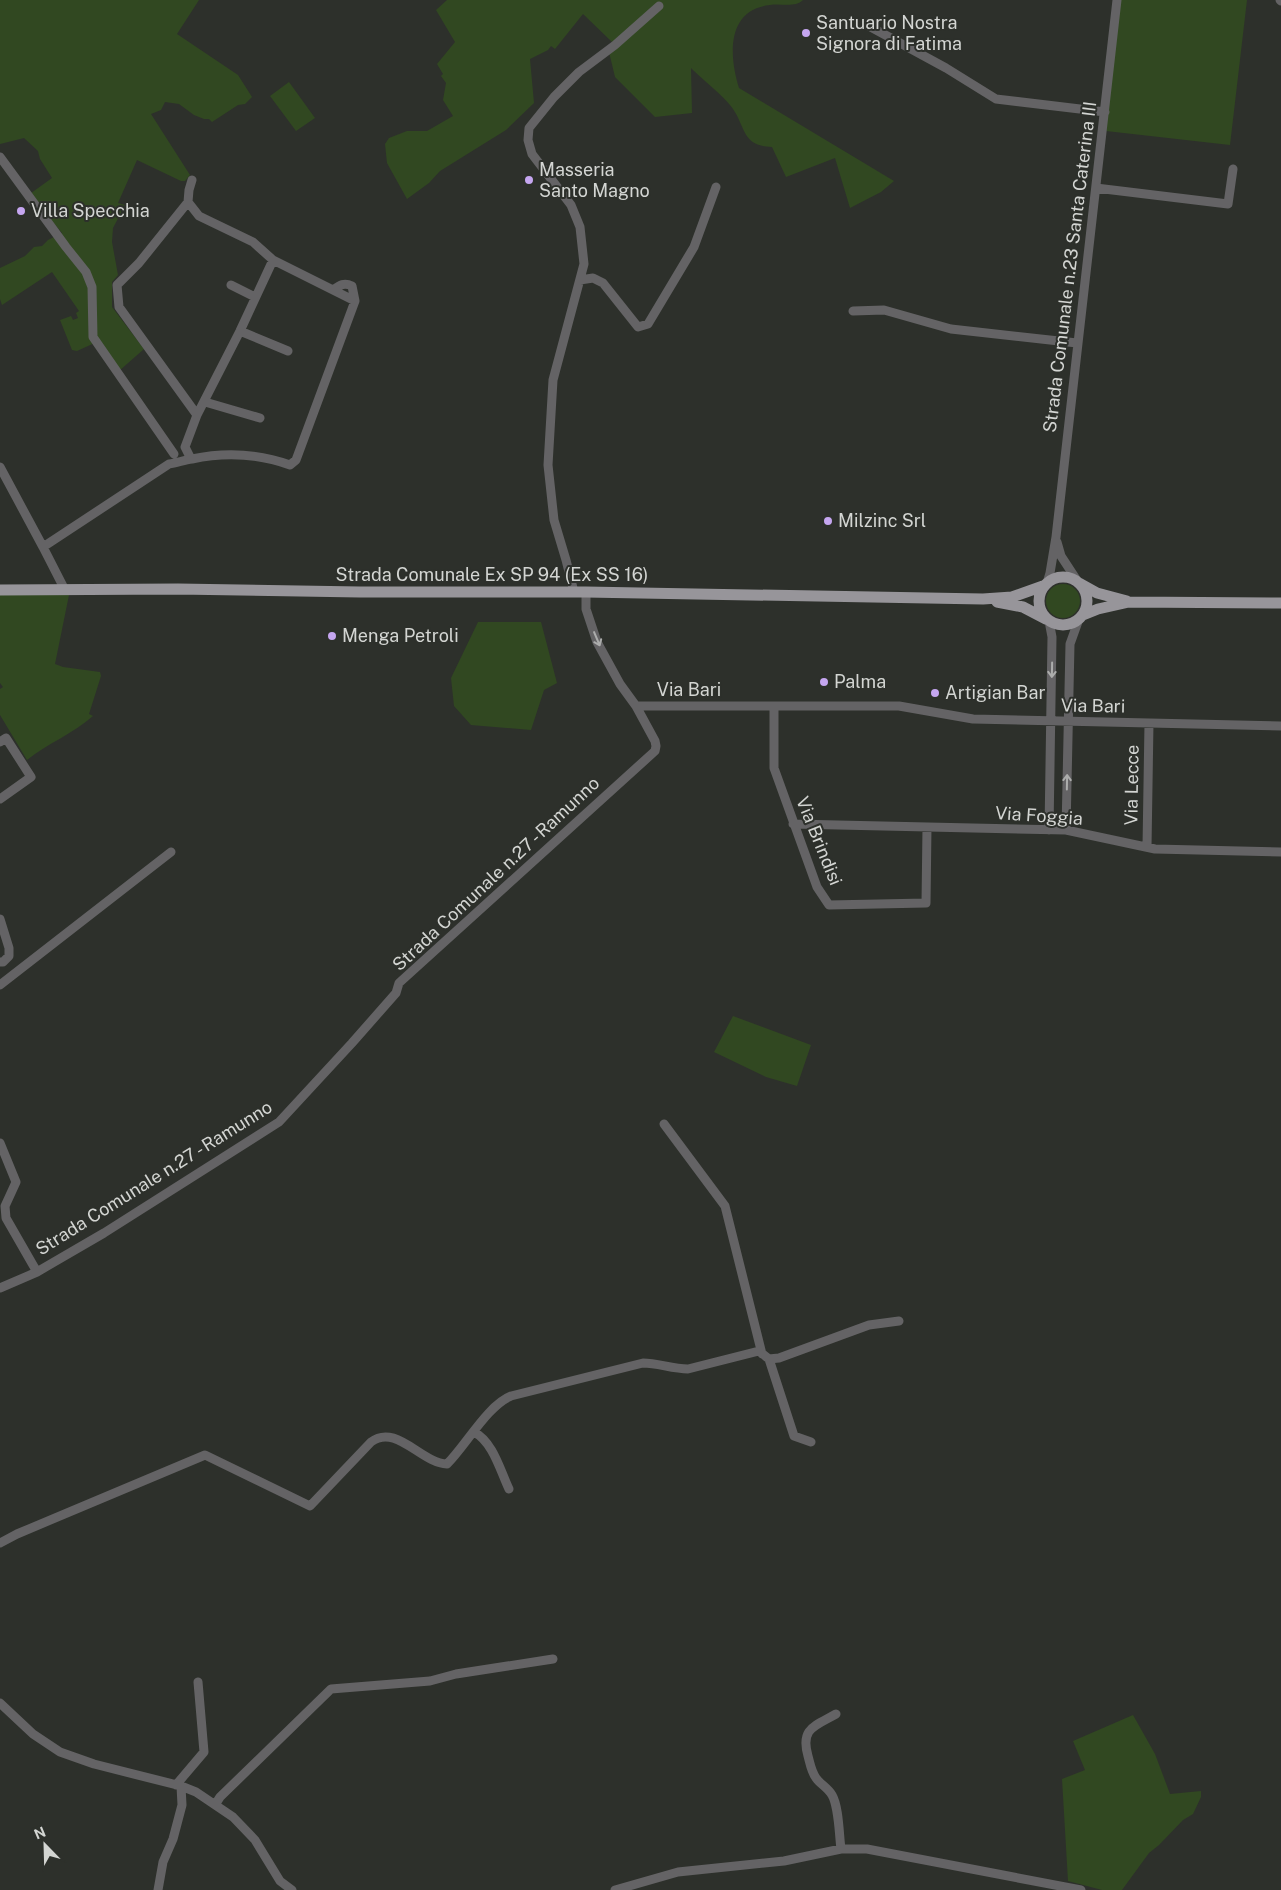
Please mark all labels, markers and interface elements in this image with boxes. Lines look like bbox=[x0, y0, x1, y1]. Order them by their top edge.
place label: Santuario Nostra Signora di Fatima bbox=[816, 12, 962, 54]
marker: Santuario Nostra Signora di Fatima bbox=[800, 27, 812, 39]
street label: Strada Comunale n.23 Santa Caterina III bbox=[1039, 100, 1100, 434]
place label: Masseria Santo Magno bbox=[539, 159, 650, 201]
marker: Masseria Santo Magno bbox=[523, 174, 535, 186]
place label: Villa Specchia bbox=[31, 200, 150, 221]
marker: Villa Specchia bbox=[15, 205, 27, 217]
place label: Milzinc Srl bbox=[838, 510, 926, 531]
marker: Milzinc Srl bbox=[822, 515, 834, 527]
street label: Strada Comunale Ex SP 94 (Ex SS 16) bbox=[336, 564, 648, 585]
place label: Menga Petroli bbox=[342, 625, 459, 646]
marker: Menga Petroli bbox=[326, 630, 338, 642]
one-way arrow bbox=[592, 631, 602, 646]
one-way arrow bbox=[1047, 661, 1057, 677]
place label: Palma bbox=[834, 671, 886, 692]
marker: Palma bbox=[818, 676, 830, 688]
street label: Via Bari bbox=[657, 679, 721, 700]
place label: Artigian Bar bbox=[945, 682, 1045, 703]
marker: Artigian Bar bbox=[929, 687, 941, 699]
street label: Via Bari bbox=[1061, 694, 1125, 717]
street label: Via Lecce bbox=[1120, 744, 1143, 826]
street label: Strada Comunale n.27 - Ramunno bbox=[388, 772, 603, 975]
one-way arrow bbox=[1062, 774, 1072, 790]
street label: Via Brindisi bbox=[792, 793, 847, 888]
street label: Via Foggia bbox=[994, 802, 1084, 829]
street label: Strada Comunale n.27 - Ramunno bbox=[32, 1096, 276, 1259]
north arrow bbox=[20, 1820, 70, 1870]
text: N bbox=[32, 1824, 48, 1843]

